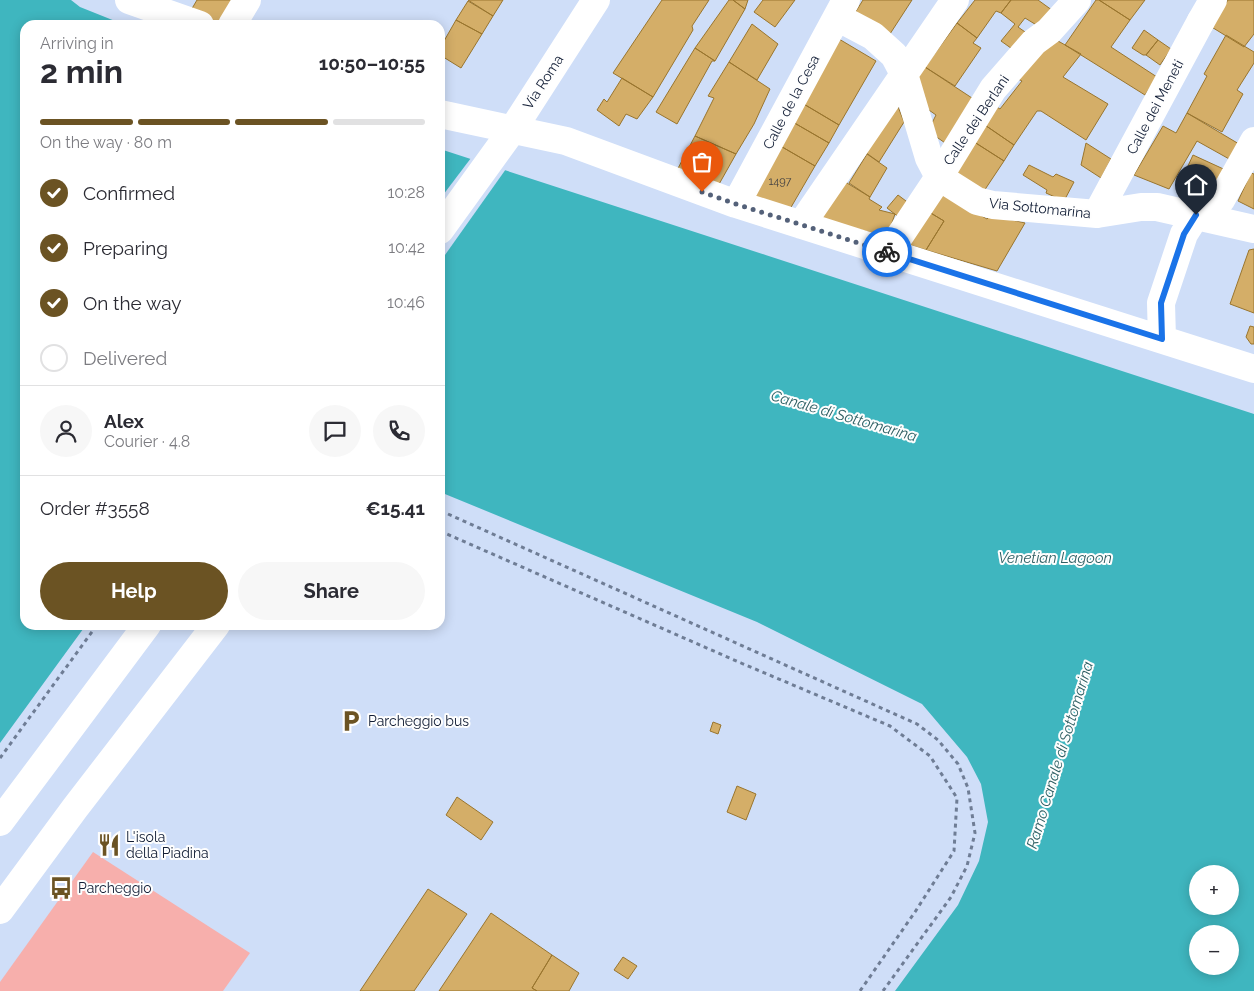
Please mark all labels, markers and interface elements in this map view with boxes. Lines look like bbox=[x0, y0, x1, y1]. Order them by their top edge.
text: Arriving in bbox=[40, 34, 114, 53]
text: 10:50–10:55 bbox=[319, 52, 425, 74]
street label: Via Roma bbox=[520, 52, 566, 112]
street label: Calle de la Cesa bbox=[759, 52, 823, 152]
text: 2 min bbox=[40, 53, 123, 90]
street label: Calle dei Meneti bbox=[1123, 57, 1187, 157]
street label: Calle dei Berlani bbox=[940, 72, 1012, 168]
text: On the way · 80 m bbox=[40, 133, 172, 152]
pin bbox=[681, 141, 723, 192]
icon: bag bbox=[688, 148, 716, 176]
pin bbox=[1175, 164, 1217, 215]
icon: home bbox=[1182, 171, 1210, 199]
house number: 1497 bbox=[769, 175, 792, 188]
icon: check bbox=[40, 179, 68, 207]
text: Confirmed bbox=[83, 182, 175, 204]
text: 10:28 bbox=[388, 183, 425, 202]
street label: Via Sottomarina bbox=[988, 195, 1092, 221]
courier bbox=[862, 227, 912, 277]
icon: check bbox=[40, 234, 68, 262]
text: Preparing bbox=[83, 237, 168, 259]
text: 10:42 bbox=[388, 238, 425, 257]
icon: bike bbox=[873, 238, 901, 266]
icon: check bbox=[40, 289, 68, 317]
text: On the way bbox=[83, 292, 182, 314]
text: 10:46 bbox=[387, 293, 425, 312]
text: Delivered bbox=[83, 347, 167, 369]
water label: Canale di Sottomarina bbox=[769, 387, 919, 445]
button: person bbox=[40, 405, 92, 457]
button: chat bbox=[309, 405, 361, 457]
button: phone bbox=[373, 405, 425, 457]
text: Alex bbox=[104, 410, 144, 432]
text: Courier · 4.8 bbox=[104, 432, 190, 451]
text: Order #3558 bbox=[40, 497, 150, 519]
text: €15.41 bbox=[365, 497, 425, 519]
water label: Venetian Lagoon bbox=[998, 549, 1112, 567]
button: Help bbox=[40, 562, 228, 620]
button: Share bbox=[238, 562, 425, 620]
water label: Ramo Canale di Sottomarina bbox=[1023, 659, 1097, 851]
parking icon: Parcheggio bus bbox=[338, 708, 364, 734]
place label: Parcheggio bus bbox=[368, 713, 469, 729]
place label: L'isola della Piadina bbox=[126, 829, 209, 861]
restaurant icon: L'isola della Piadina bbox=[96, 832, 122, 858]
map controls bbox=[1189, 865, 1239, 975]
button: + bbox=[1189, 865, 1239, 915]
bus stop icon: Parcheggio bbox=[48, 875, 74, 901]
place label: Parcheggio bbox=[78, 880, 152, 896]
button: − bbox=[1189, 925, 1239, 975]

